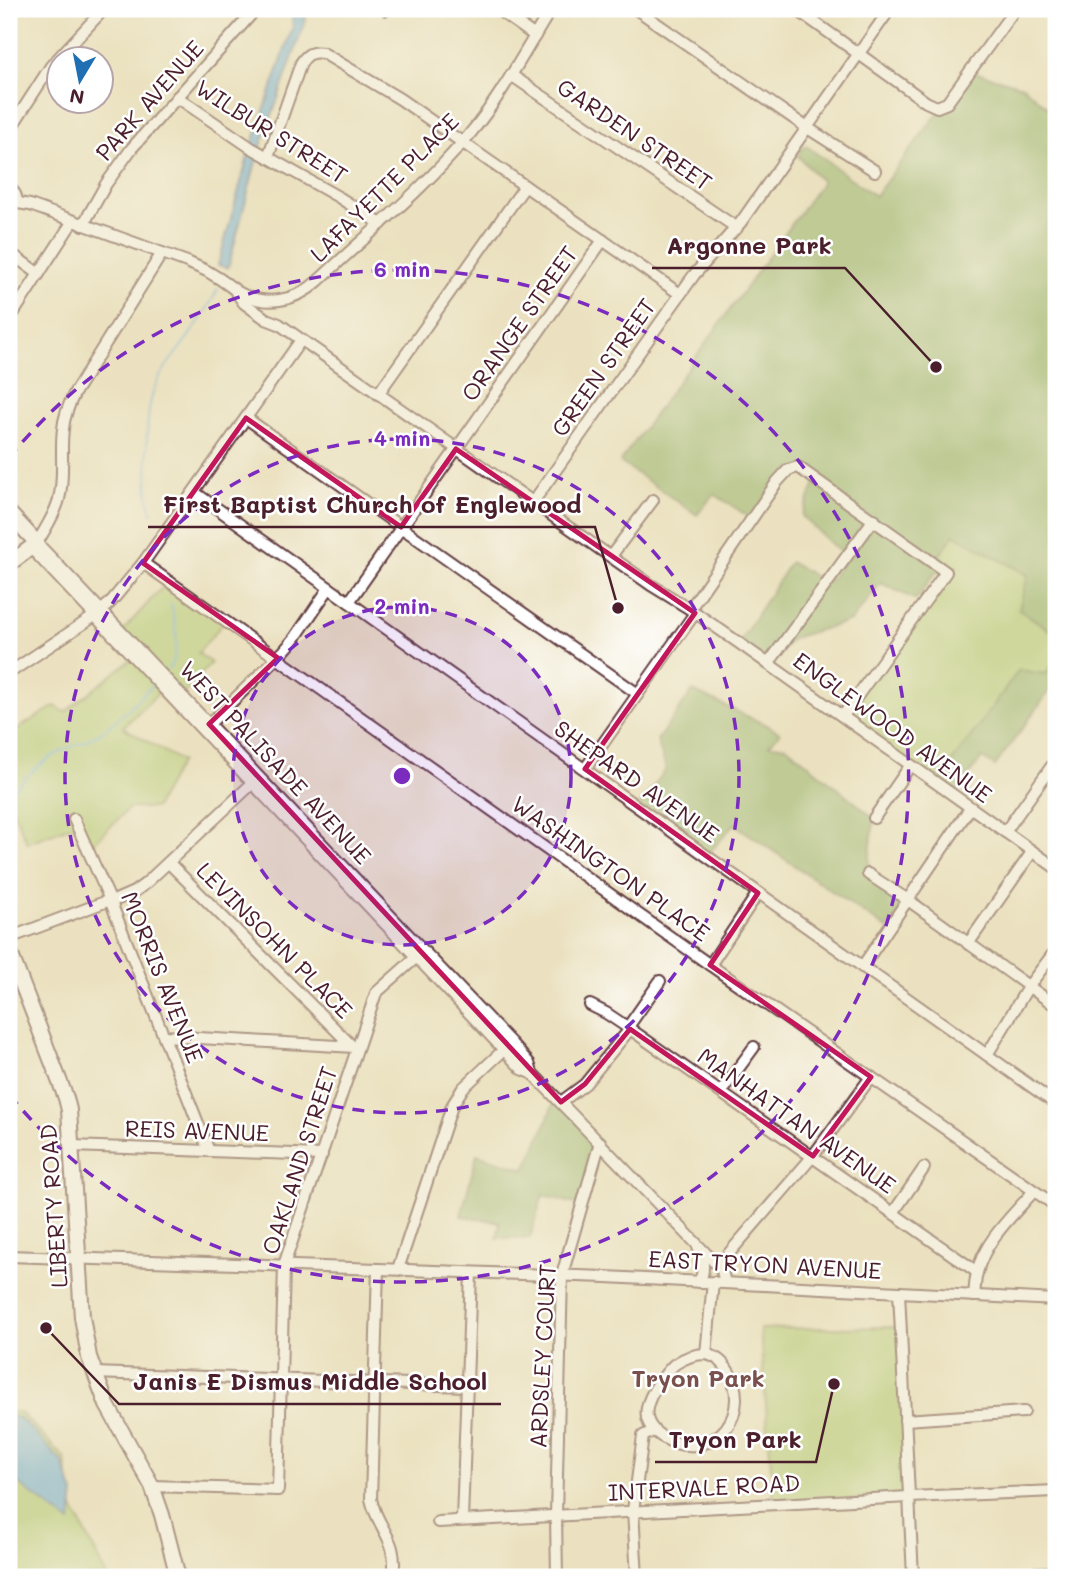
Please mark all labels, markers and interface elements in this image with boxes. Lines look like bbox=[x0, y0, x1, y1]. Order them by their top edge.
street label: PARK AVENUE bbox=[88, 34, 210, 166]
north arrow bbox=[46, 46, 116, 116]
street label: GARDEN STREET bbox=[552, 71, 718, 197]
street label: WILBUR STREET bbox=[190, 72, 354, 190]
text: N bbox=[68, 84, 86, 111]
street label: LAFAYETTE PLACE bbox=[303, 106, 465, 268]
callout: Argonne Park bbox=[652, 223, 845, 268]
text: Argonne Park bbox=[666, 229, 832, 260]
street label: ORANGE STREET bbox=[454, 239, 584, 407]
text: 6 min bbox=[374, 255, 430, 282]
street label: GREEN STREET bbox=[544, 292, 662, 442]
text: 4 min bbox=[374, 424, 430, 451]
callout: First Baptist Church of Englewood bbox=[148, 482, 595, 527]
text: First Baptist Church of Englewood bbox=[162, 488, 582, 519]
text: 2 min bbox=[374, 592, 430, 619]
street label: ENGLEWOOD AVENUE bbox=[788, 645, 998, 809]
street label: WEST PALISADE AVENUE bbox=[174, 654, 378, 870]
street label: SHEPARD AVENUE bbox=[549, 713, 725, 849]
centre of rings bbox=[390, 764, 414, 788]
street label: WASHINGTON PLACE bbox=[506, 788, 716, 948]
street label: LEVINSOHN PLACE bbox=[190, 855, 360, 1025]
street label: MORRIS AVENUE bbox=[115, 887, 211, 1067]
street label: MANHATTAN AVENUE bbox=[692, 1040, 902, 1200]
street label: OAKLAND STREET bbox=[254, 1062, 344, 1258]
street label: REIS AVENUE bbox=[124, 1112, 270, 1148]
street label: LIBERTY ROAD bbox=[32, 1123, 74, 1289]
street label: EAST TRYON AVENUE bbox=[648, 1243, 882, 1285]
street label: ARDSLEY COURT bbox=[522, 1263, 562, 1449]
callout: Janis E Dismus Middle School bbox=[119, 1359, 501, 1404]
district label: Tryon Park bbox=[631, 1362, 765, 1393]
text: Janis E Dismus Middle School bbox=[133, 1365, 487, 1396]
callout: Tryon Park bbox=[655, 1417, 816, 1462]
text: Tryon Park bbox=[668, 1423, 802, 1454]
street label: INTERVALE ROAD bbox=[607, 1467, 801, 1507]

